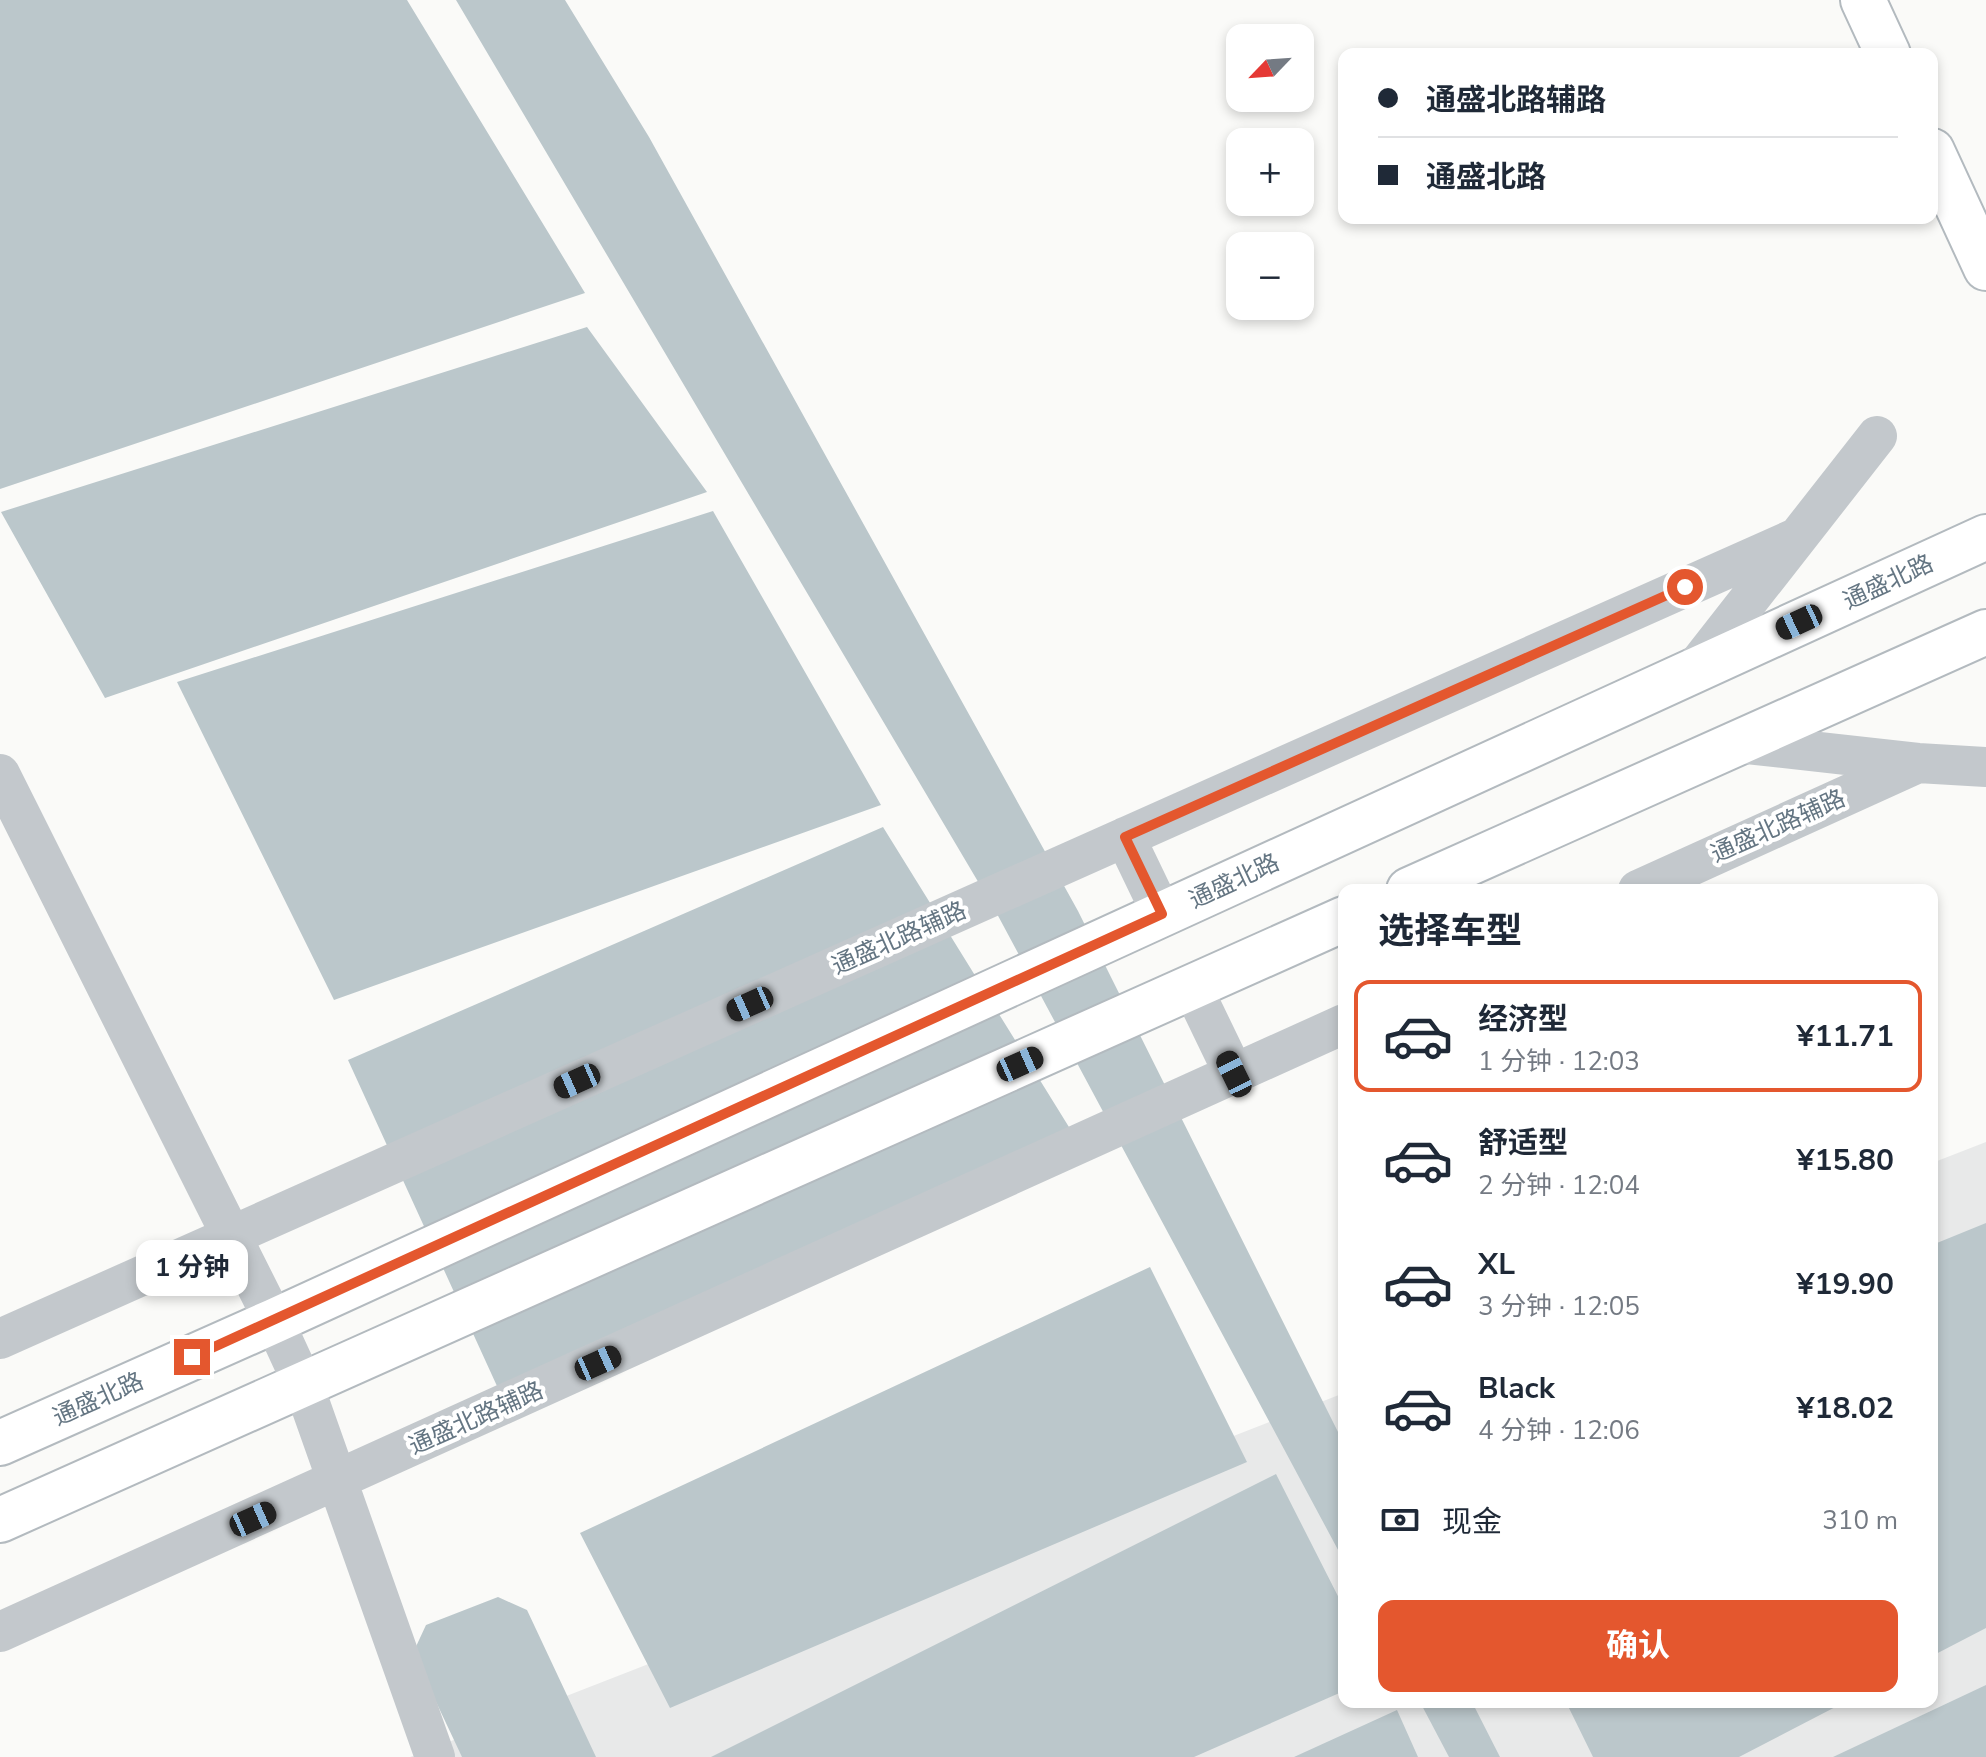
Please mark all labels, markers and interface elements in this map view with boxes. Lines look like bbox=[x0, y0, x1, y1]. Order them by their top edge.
north arrow bbox=[1226, 24, 1314, 112]
map controls bbox=[1226, 24, 1314, 320]
text: 通盛北路辅路 bbox=[1426, 80, 1606, 121]
button: + bbox=[1226, 128, 1314, 216]
text: 通盛北路 bbox=[1426, 157, 1546, 198]
button: − bbox=[1226, 232, 1314, 320]
street label: 通盛北路 bbox=[1838, 547, 1938, 617]
route start bbox=[1667, 569, 1703, 605]
car bbox=[1772, 601, 1826, 643]
street label: 通盛北路辅路 bbox=[1706, 782, 1850, 870]
street label: 通盛北路 bbox=[1184, 846, 1284, 916]
street label: 通盛北路辅路 bbox=[827, 894, 971, 982]
text: 选择车型 bbox=[1378, 907, 1522, 956]
car bbox=[723, 983, 777, 1025]
text: 经济型 bbox=[1478, 999, 1568, 1040]
icon: car bbox=[1382, 1000, 1454, 1072]
text: ¥11.71 bbox=[1797, 1016, 1894, 1057]
car bbox=[993, 1043, 1047, 1085]
text: 1 分钟 · 12:03 bbox=[1478, 1044, 1640, 1079]
car bbox=[1213, 1047, 1255, 1101]
car bbox=[550, 1060, 604, 1102]
text: 舒适型 bbox=[1478, 1123, 1568, 1164]
icon: car bbox=[1382, 1124, 1454, 1196]
text: ¥15.80 bbox=[1797, 1140, 1894, 1181]
text: 2 分钟 · 12:04 bbox=[1478, 1168, 1640, 1203]
callout: 1 分钟 bbox=[136, 1241, 248, 1297]
text: XL bbox=[1478, 1244, 1515, 1285]
icon: car bbox=[1382, 1248, 1454, 1320]
text: 1 分钟 bbox=[155, 1250, 229, 1285]
text: ¥19.90 bbox=[1797, 1264, 1894, 1305]
text: 3 分钟 · 12:05 bbox=[1478, 1289, 1640, 1324]
route end bbox=[174, 1339, 210, 1375]
car bbox=[571, 1342, 625, 1384]
street label: 通盛北路 bbox=[48, 1365, 148, 1433]
text: Black bbox=[1478, 1368, 1555, 1409]
icon: car bbox=[1382, 1372, 1454, 1444]
street label: 通盛北路辅路 bbox=[404, 1374, 548, 1462]
text: ¥18.02 bbox=[1797, 1388, 1894, 1429]
text: 4 分钟 · 12:06 bbox=[1478, 1413, 1640, 1448]
car bbox=[226, 1498, 280, 1540]
icon: cash bbox=[1378, 1498, 1422, 1542]
text: 现金 bbox=[1442, 1502, 1502, 1543]
text: 310 m bbox=[1822, 1503, 1898, 1538]
button: 确认 bbox=[1378, 1600, 1898, 1692]

